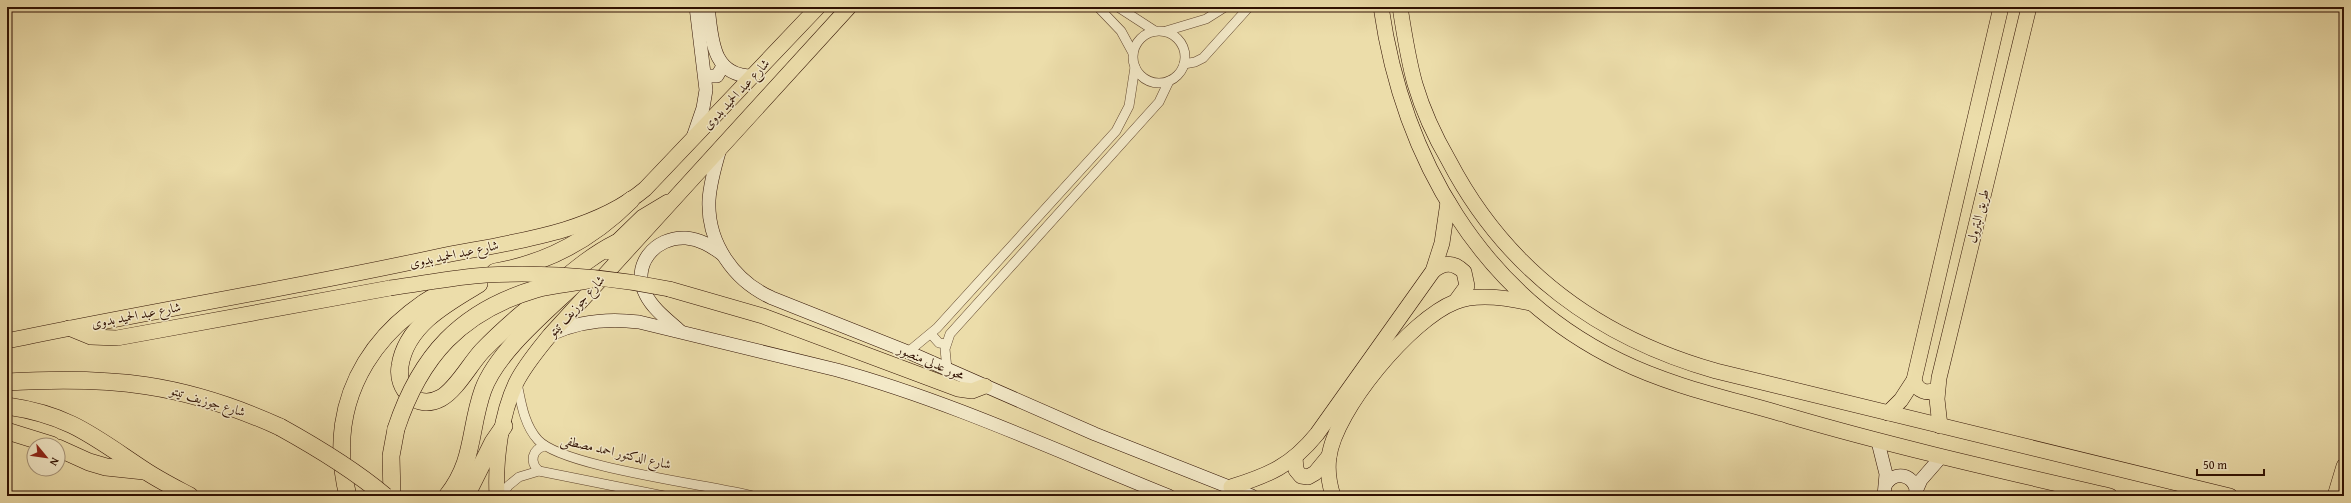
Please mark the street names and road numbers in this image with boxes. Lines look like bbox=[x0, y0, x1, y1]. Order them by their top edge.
street label: شارع عبد الحميد بدوى bbox=[698, 54, 775, 135]
street label: طريق البترول bbox=[1962, 187, 1994, 245]
street label: شارع عبد الحميد بدوى bbox=[408, 235, 501, 275]
street label: شارع جوزيف تيتو bbox=[542, 271, 611, 344]
street label: شارع عبد الحميد بدوى bbox=[90, 297, 183, 335]
street label: محور عدلى منصور bbox=[893, 339, 968, 385]
street label: شارع جوزيف تيتو bbox=[166, 380, 248, 423]
street label: شارع الدكتور احمد مصطفى bbox=[558, 430, 673, 476]

